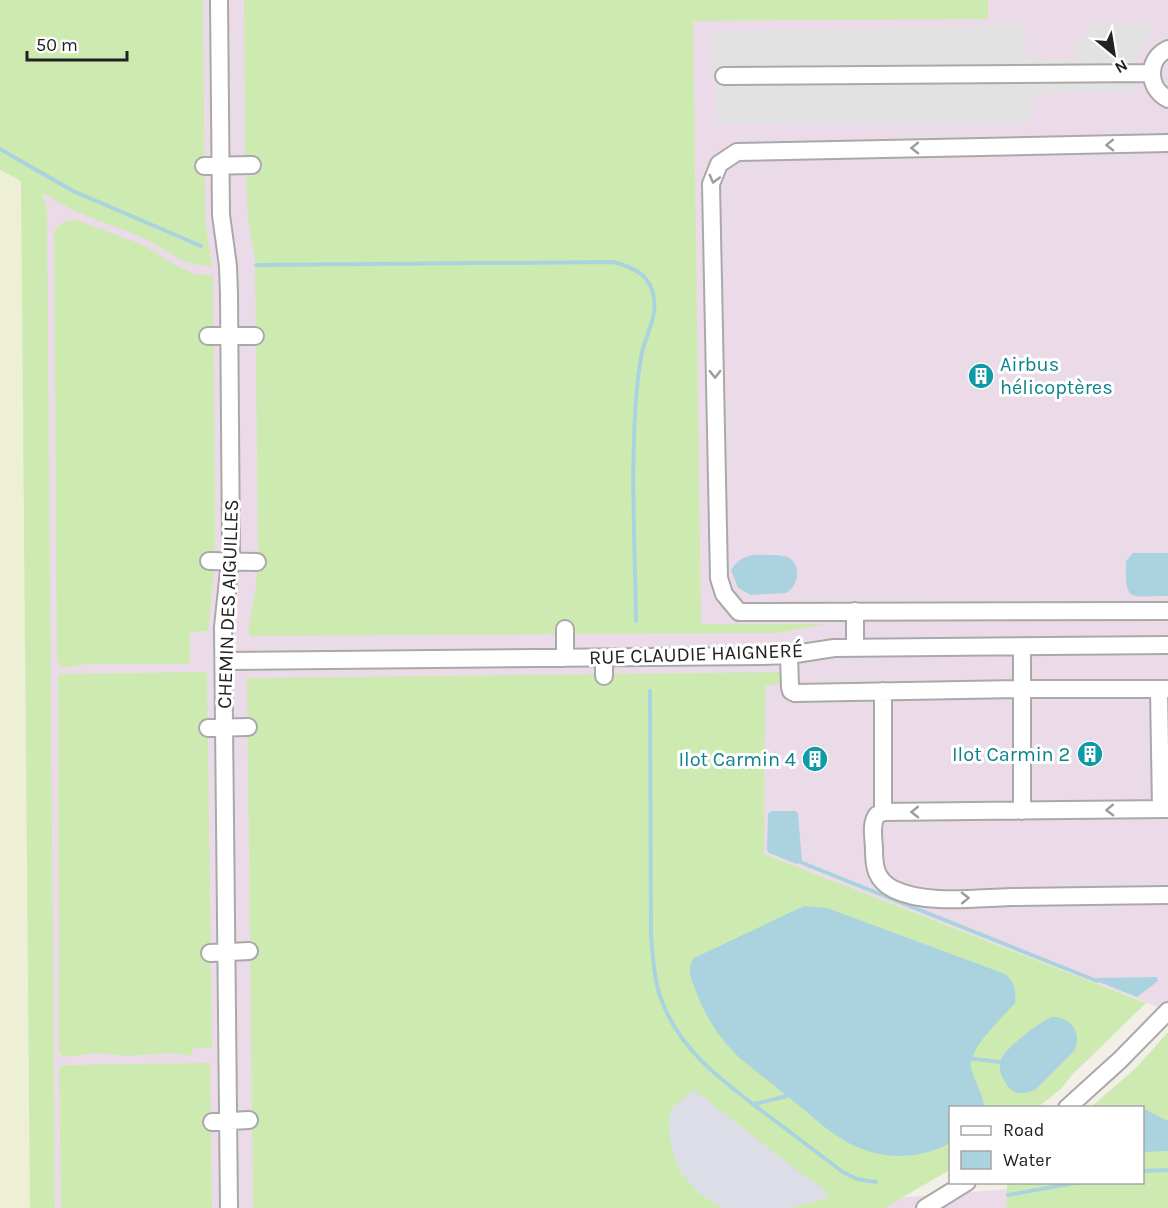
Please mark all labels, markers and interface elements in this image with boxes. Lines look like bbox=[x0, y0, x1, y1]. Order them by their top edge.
scale bar bbox=[27, 24, 128, 62]
north arrow bbox=[1084, 24, 1144, 84]
text: 50 m bbox=[36, 34, 78, 56]
text: N bbox=[1112, 55, 1131, 78]
one-way arrow bbox=[1105, 138, 1114, 151]
one-way arrow bbox=[910, 142, 919, 154]
one-way arrow bbox=[709, 173, 721, 184]
place label: Airbus hélicoptères bbox=[1000, 353, 1113, 399]
building icon: Airbus hélicoptères bbox=[966, 361, 996, 391]
one-way arrow bbox=[709, 369, 721, 378]
street label: CHEMIN DES AIGUILLES bbox=[213, 499, 243, 709]
street label: RUE CLAUDIE HAIGNERÉ bbox=[589, 638, 803, 669]
building icon: Ilot Carmin 2 bbox=[1075, 739, 1105, 769]
place label: Ilot Carmin 2 bbox=[952, 743, 1070, 766]
building icon: Ilot Carmin 4 bbox=[800, 744, 830, 774]
place label: Ilot Carmin 4 bbox=[678, 748, 796, 771]
one-way arrow bbox=[1105, 804, 1114, 816]
one-way arrow bbox=[910, 806, 919, 818]
one-way arrow bbox=[961, 892, 970, 904]
legend bbox=[949, 1106, 1144, 1184]
text: Road bbox=[1003, 1119, 1044, 1141]
text: Water bbox=[1003, 1149, 1051, 1171]

